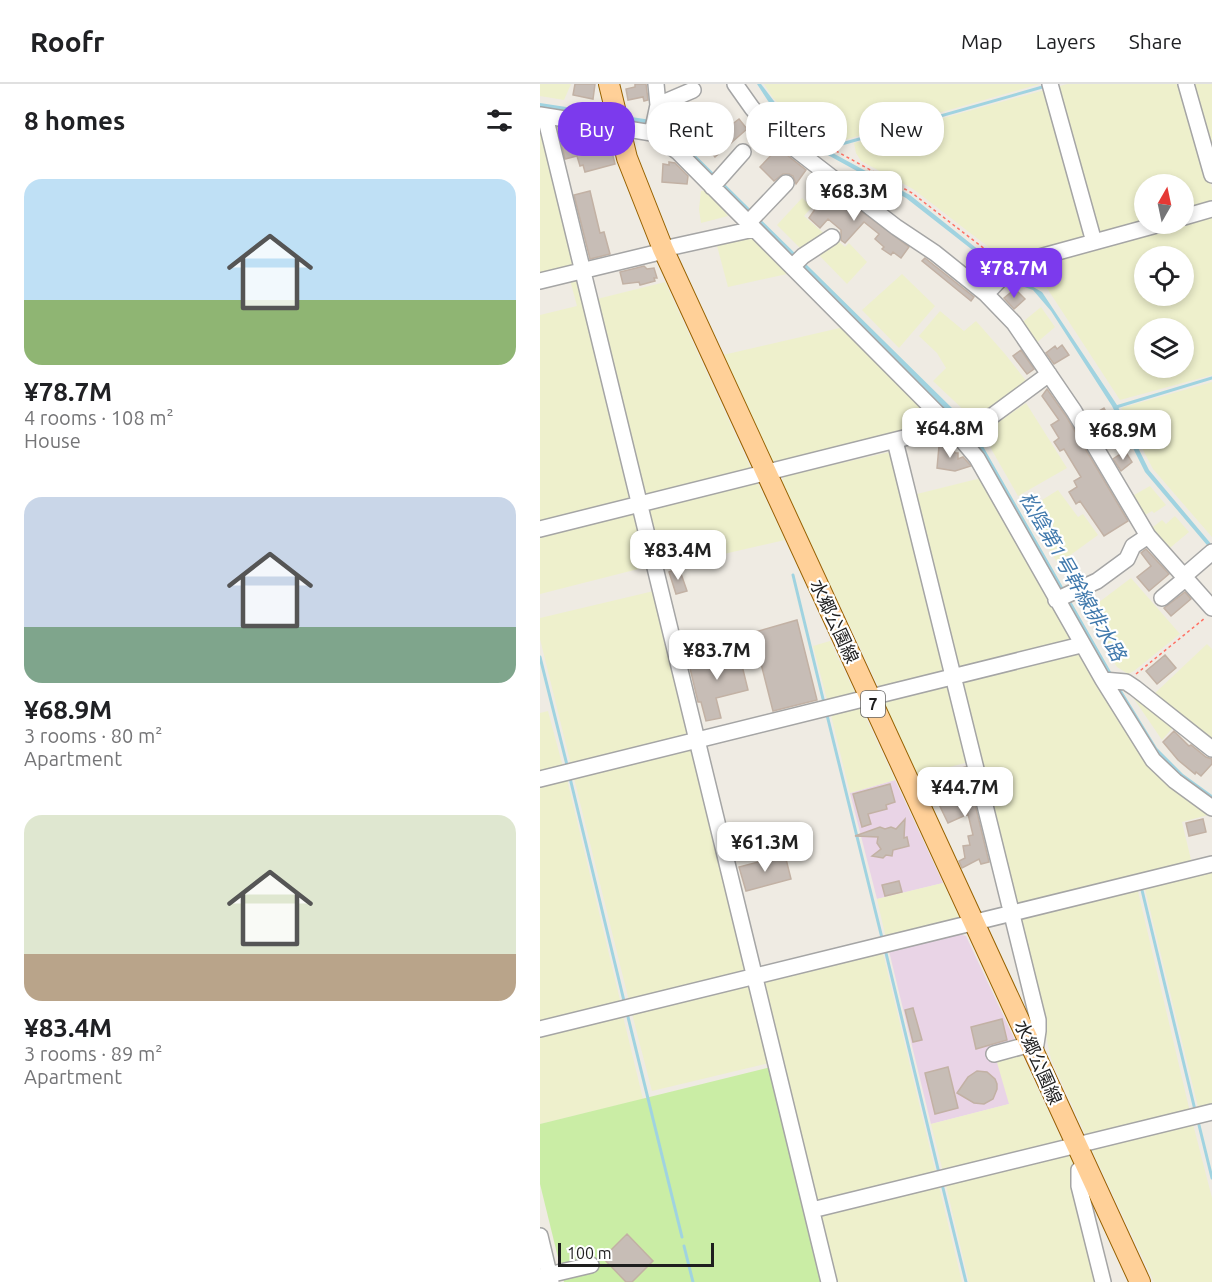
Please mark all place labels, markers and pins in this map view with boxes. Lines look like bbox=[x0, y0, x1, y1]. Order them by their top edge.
pin: ¥68.3M bbox=[805, 171, 903, 222]
pin: ¥78.7M bbox=[965, 248, 1063, 299]
pin: ¥64.8M bbox=[901, 408, 999, 459]
pin: ¥68.9M bbox=[1074, 410, 1172, 461]
pin: ¥83.4M bbox=[629, 530, 727, 581]
pin: ¥83.7M bbox=[668, 630, 766, 681]
pin: ¥44.7M bbox=[916, 767, 1014, 818]
pin: ¥61.3M bbox=[716, 822, 814, 873]

